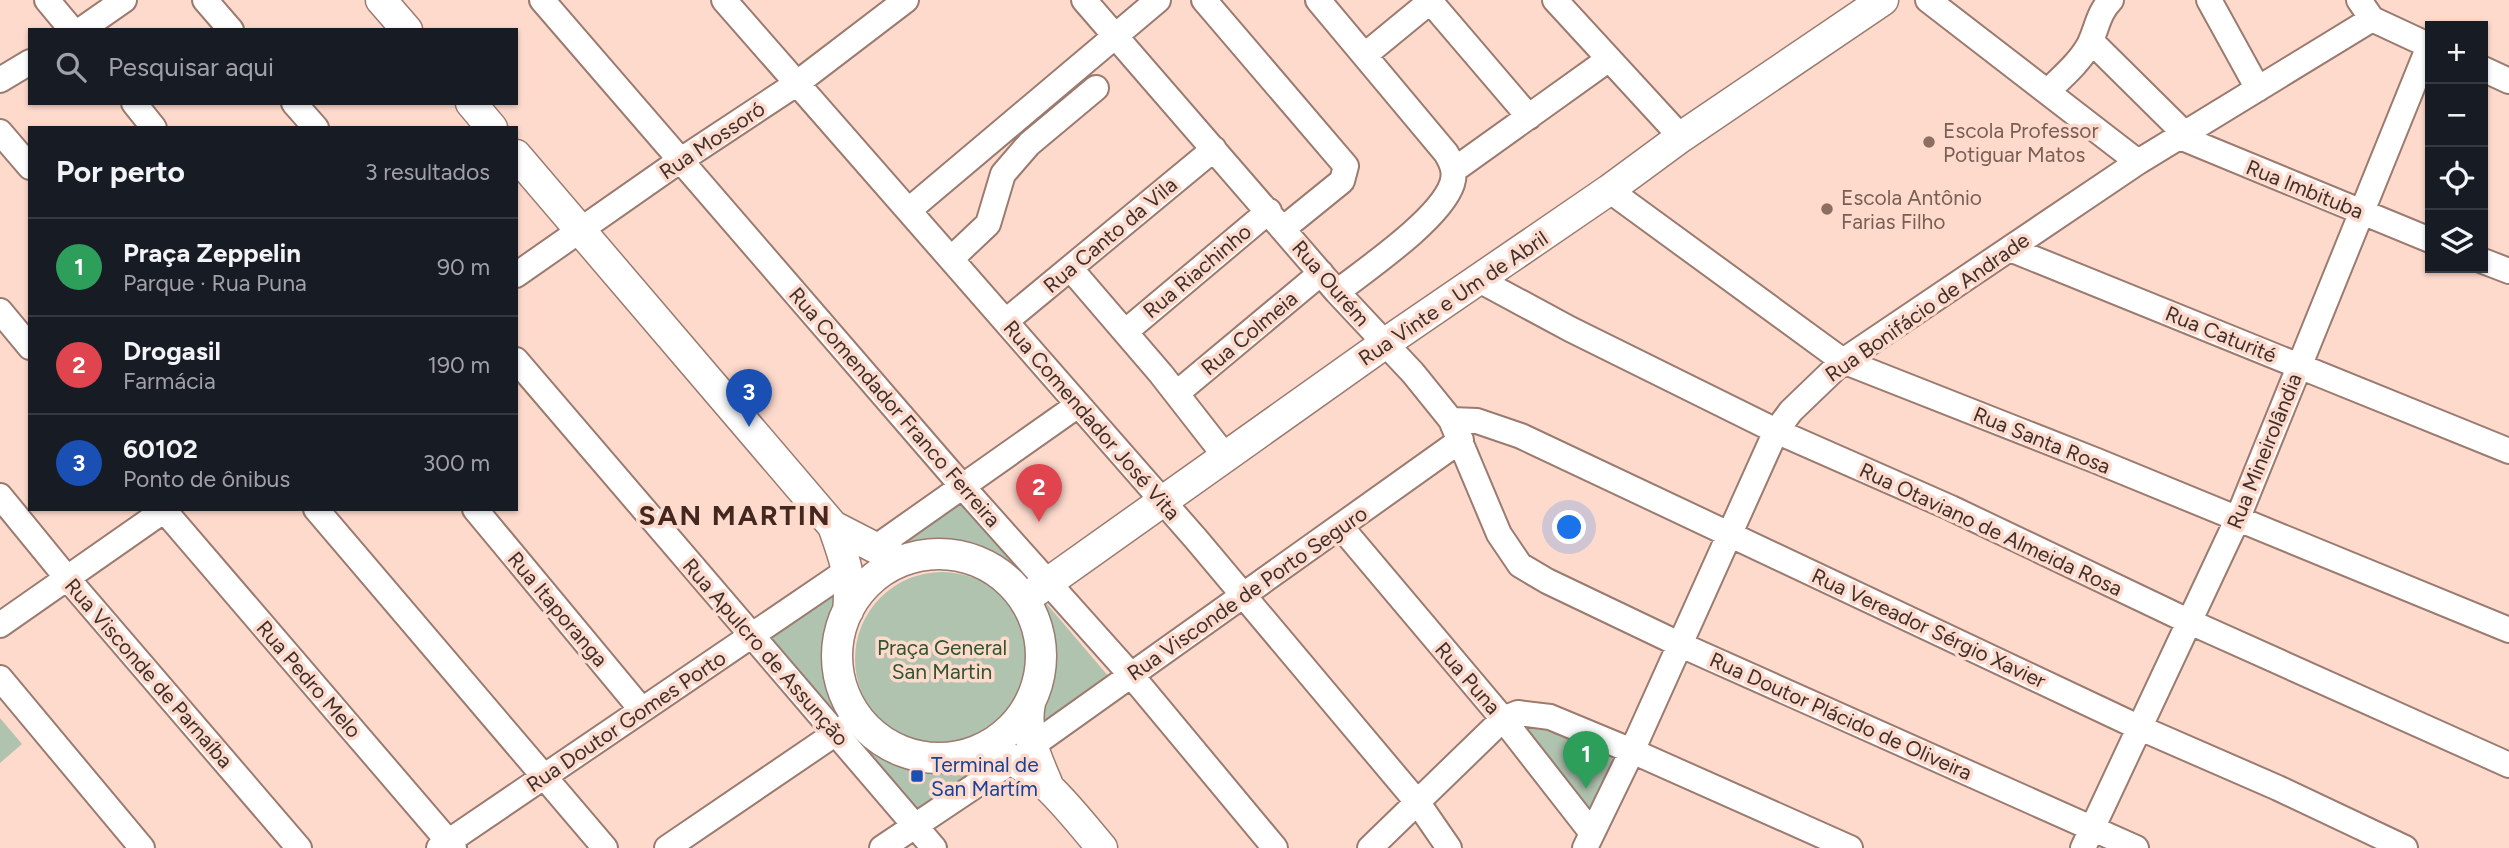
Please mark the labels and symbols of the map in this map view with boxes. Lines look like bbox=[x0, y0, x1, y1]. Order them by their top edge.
street label: Rua Mossoró bbox=[655, 96, 769, 184]
place label: Escola Professor Potiguar Matos bbox=[1943, 118, 2099, 167]
marker: Escola Professor Potiguar Matos bbox=[1921, 134, 1937, 150]
street label: Rua Imbituba bbox=[2243, 154, 2367, 224]
street label: Rua Canto da Vila bbox=[1038, 172, 1182, 298]
place label: Escola Antônio Farias Filho bbox=[1841, 185, 1982, 234]
marker: Escola Antônio Farias Filho bbox=[1819, 201, 1835, 217]
street label: Rua Riachinho bbox=[1138, 219, 1256, 323]
street label: Rua Vinte e Um de Abril bbox=[1354, 225, 1552, 371]
street label: Rua Bonifácio de Andrade bbox=[1820, 227, 2034, 387]
street label: Rua Ourém bbox=[1287, 235, 1375, 331]
street label: Rua Comendador Franco Ferreira bbox=[784, 282, 1006, 532]
street label: Rua Colmeia bbox=[1196, 286, 1302, 380]
street label: Rua Caturité bbox=[2162, 300, 2280, 368]
street label: Rua Comendador José Vita bbox=[998, 315, 1186, 525]
pin: 3 bbox=[726, 369, 772, 427]
street label: Rua Mineirolândia bbox=[2221, 370, 2307, 532]
street label: Rua Santa Rosa bbox=[1970, 401, 2114, 479]
street label: Rua Otaviano de Almeida Rosa bbox=[1856, 457, 2126, 601]
pin: 2 bbox=[1016, 464, 1062, 522]
district label: SAN MARTIN bbox=[638, 498, 832, 532]
street label: Rua Visconde de Porto Seguro bbox=[1122, 500, 1372, 686]
your location bbox=[1552, 510, 1586, 544]
street label: Rua Itaporanga bbox=[503, 546, 613, 672]
street label: Rua Apulcro de Assunção bbox=[678, 553, 854, 751]
street label: Rua Vereador Sérgio Xavier bbox=[1808, 563, 2050, 693]
street label: Rua Visconde de Parnaíba bbox=[60, 573, 238, 773]
street label: Rua Pedro Melo bbox=[251, 615, 367, 743]
park label: Praça General San Martin bbox=[877, 635, 1007, 684]
street label: Rua Puna bbox=[1430, 637, 1506, 719]
street label: Rua Doutor Gomes Porto bbox=[522, 645, 730, 797]
street label: Rua Doutor Plácido de Oliveira bbox=[1706, 647, 1976, 785]
pin: 1 bbox=[1563, 731, 1609, 789]
place label: Terminal de San Martím bbox=[931, 752, 1039, 801]
marker: Terminal de San Martím bbox=[909, 768, 925, 784]

